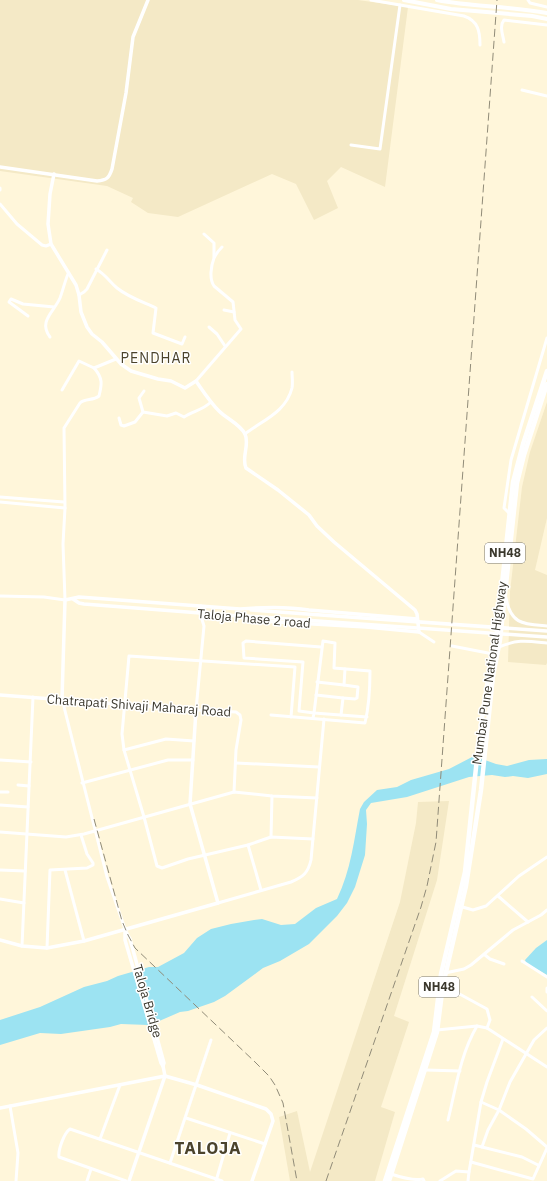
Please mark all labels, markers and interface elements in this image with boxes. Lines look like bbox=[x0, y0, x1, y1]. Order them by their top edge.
district label: PENDHAR bbox=[121, 349, 191, 367]
road number: NH48 bbox=[485, 543, 525, 563]
street label: Mumbai Pune National Highway bbox=[468, 580, 511, 766]
street label: Taloja Phase 2 road bbox=[197, 605, 311, 632]
street label: Chatrapati Shivaji Maharaj Road bbox=[46, 691, 232, 720]
street label: Taloja Bridge bbox=[129, 962, 166, 1040]
road number: NH48 bbox=[419, 977, 459, 997]
district label: TALOJA bbox=[174, 1137, 242, 1159]

